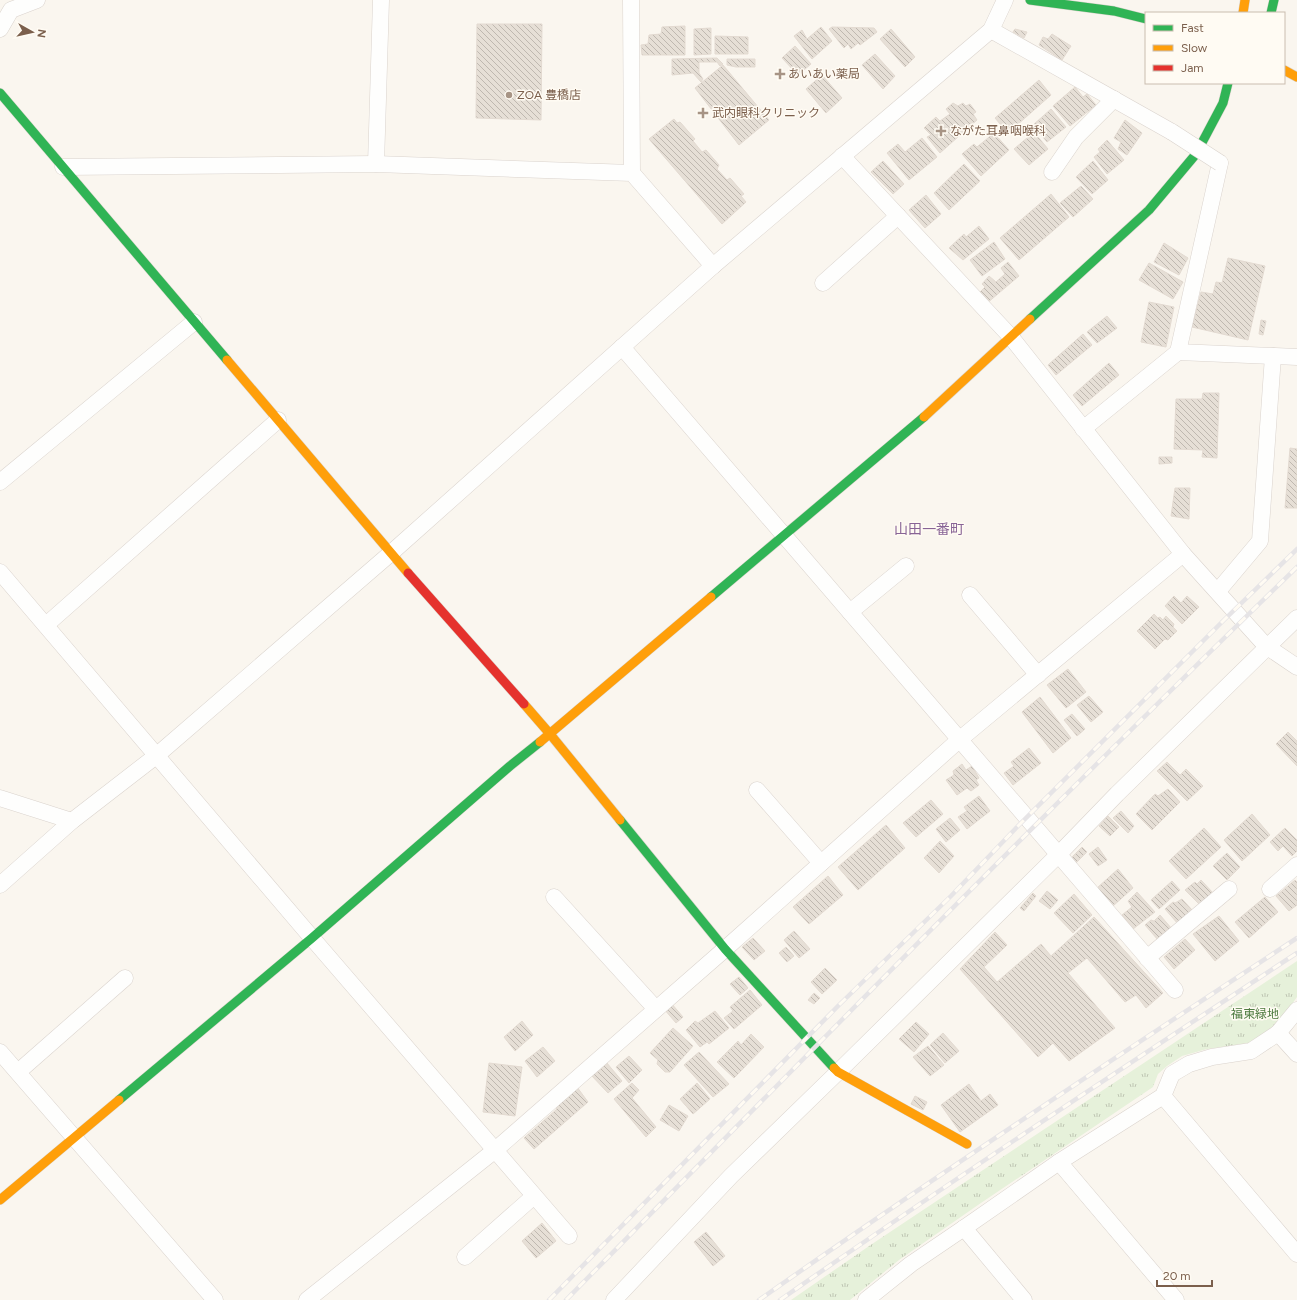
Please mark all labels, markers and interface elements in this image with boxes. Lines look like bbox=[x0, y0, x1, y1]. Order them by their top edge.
north arrow bbox=[12, 12, 52, 52]
legend bbox=[1145, 12, 1285, 84]
text: Fast bbox=[1181, 21, 1204, 35]
text: N bbox=[34, 28, 48, 38]
text: Slow bbox=[1181, 41, 1208, 55]
text: Jam bbox=[1181, 61, 1204, 75]
place label: あいあい薬局 bbox=[788, 67, 860, 81]
marker: あいあい薬局 bbox=[775, 69, 785, 79]
place label: ZOA 豊橋店 bbox=[517, 88, 581, 102]
marker: ZOA 豊橋店 bbox=[504, 90, 514, 100]
place label: 武内眼科クリニック bbox=[712, 106, 820, 120]
marker: 武内眼科クリニック bbox=[697, 107, 709, 119]
place label: ながた耳鼻咽喉科 bbox=[950, 124, 1046, 138]
marker: ながた耳鼻咽喉科 bbox=[935, 125, 947, 137]
district label: 山田一番町 bbox=[894, 521, 964, 538]
park label: 福東緑地 bbox=[1231, 1007, 1279, 1021]
scale bar bbox=[1157, 1262, 1212, 1288]
text: 20 m bbox=[1163, 1269, 1191, 1283]

